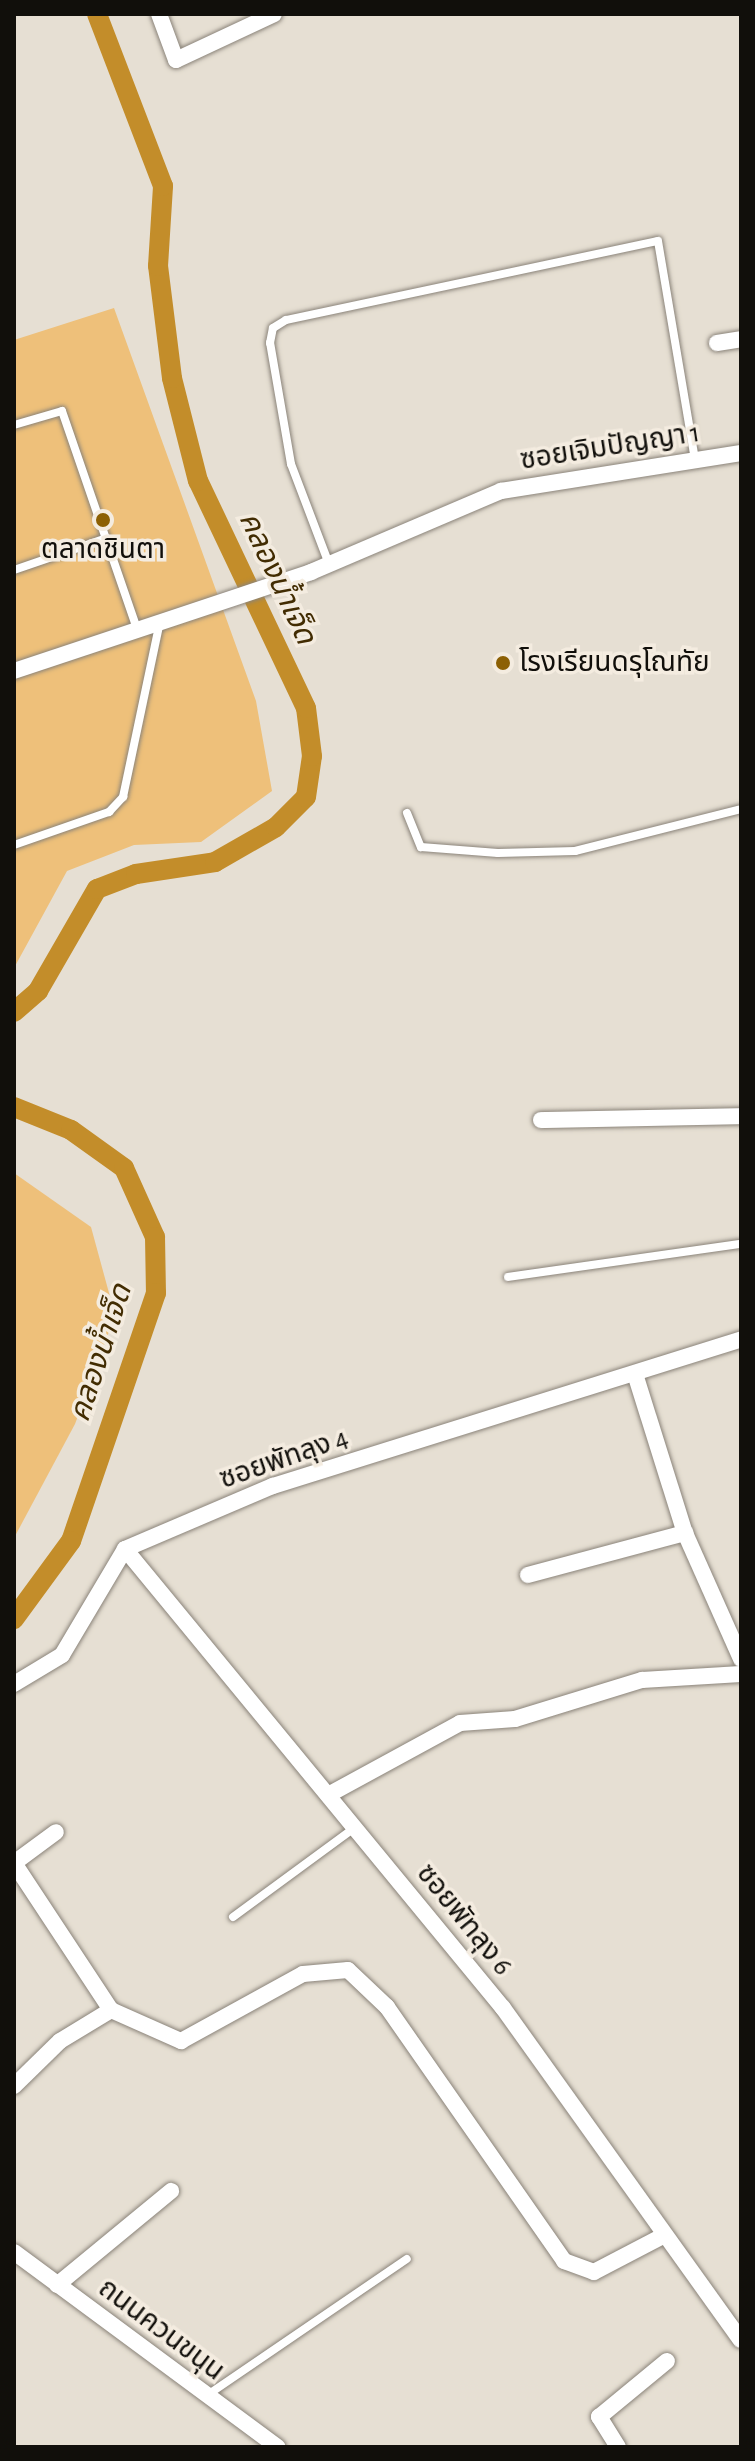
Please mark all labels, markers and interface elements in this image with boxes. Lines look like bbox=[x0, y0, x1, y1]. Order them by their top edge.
street label: ซอยเจิมปัญญา 1 bbox=[518, 416, 702, 478]
water label: คลองน้ำเจ็ด bbox=[231, 506, 323, 650]
marker: ตลาดชินตา bbox=[94, 511, 112, 529]
place label: ตลาดชินตา bbox=[41, 533, 165, 567]
place label: โรงเรียนดรุโณทัย bbox=[519, 646, 710, 680]
marker: โรงเรียนดรุโณทัย bbox=[494, 654, 512, 672]
water label: คลองน้ำเจ็ด bbox=[62, 1280, 140, 1426]
street label: ซอยพัทลุง 4 bbox=[215, 1421, 353, 1497]
street label: ซอยพัทลุง 6 bbox=[409, 1858, 519, 1982]
street label: ถนนควนขนุน bbox=[91, 2272, 231, 2388]

